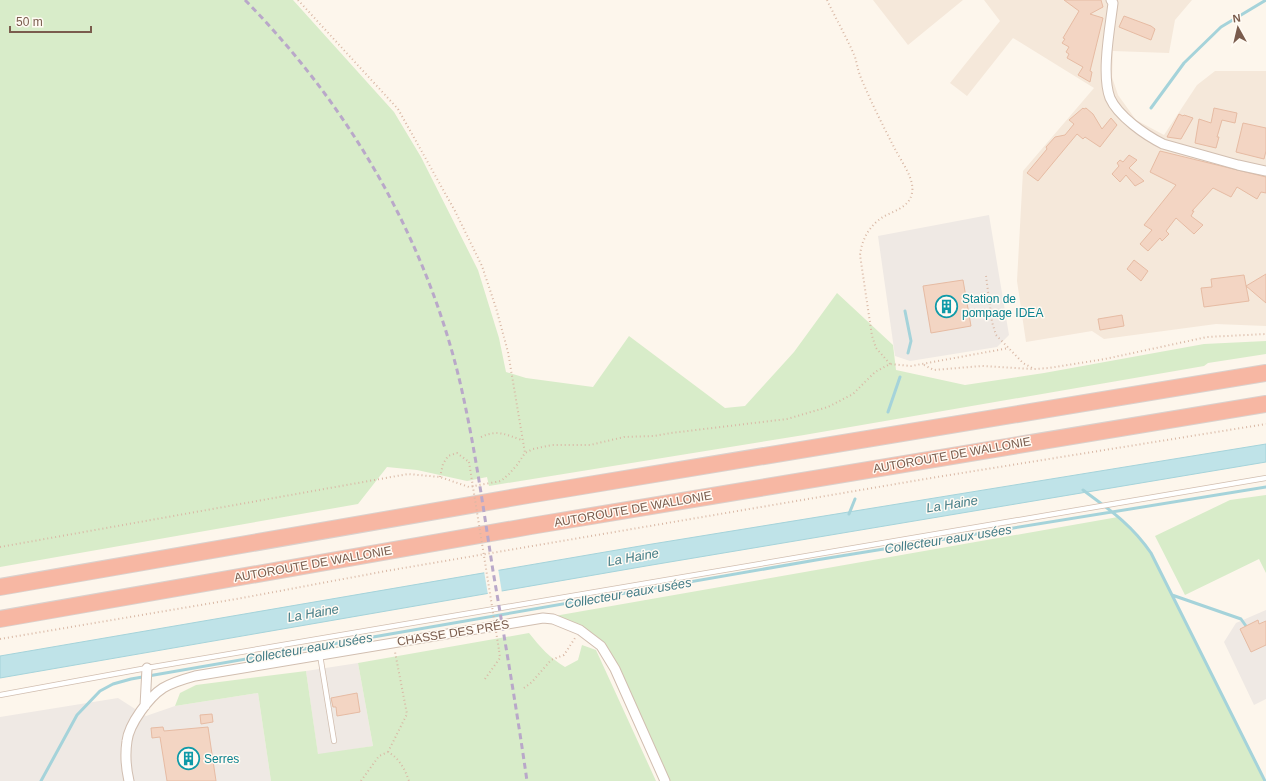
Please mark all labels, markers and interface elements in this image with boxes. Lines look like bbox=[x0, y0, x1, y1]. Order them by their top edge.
scale bar bbox=[10, 8, 91, 34]
north arrow bbox=[1218, 8, 1258, 48]
text: N bbox=[1232, 12, 1241, 25]
text: 50 m bbox=[16, 15, 43, 29]
place label: Station de pompage IDEA bbox=[962, 292, 1043, 320]
building icon: Station de pompage IDEA bbox=[934, 293, 960, 319]
street label: AUTOROUTE DE WALLONIE bbox=[872, 434, 1032, 476]
street label: AUTOROUTE DE WALLONIE bbox=[553, 488, 713, 530]
water label: La Haine bbox=[925, 493, 979, 515]
water label: Collecteur eaux usées bbox=[883, 521, 1013, 556]
street label: AUTOROUTE DE WALLONIE bbox=[233, 543, 393, 585]
water label: La Haine bbox=[606, 545, 660, 569]
water label: Collecteur eaux usées bbox=[563, 574, 693, 612]
water label: La Haine bbox=[286, 601, 340, 625]
street label: CHASSE DES PRÉS bbox=[396, 616, 510, 649]
water label: Collecteur eaux usées bbox=[244, 629, 374, 667]
building icon: Serres bbox=[175, 746, 201, 772]
place label: Serres bbox=[204, 752, 239, 766]

